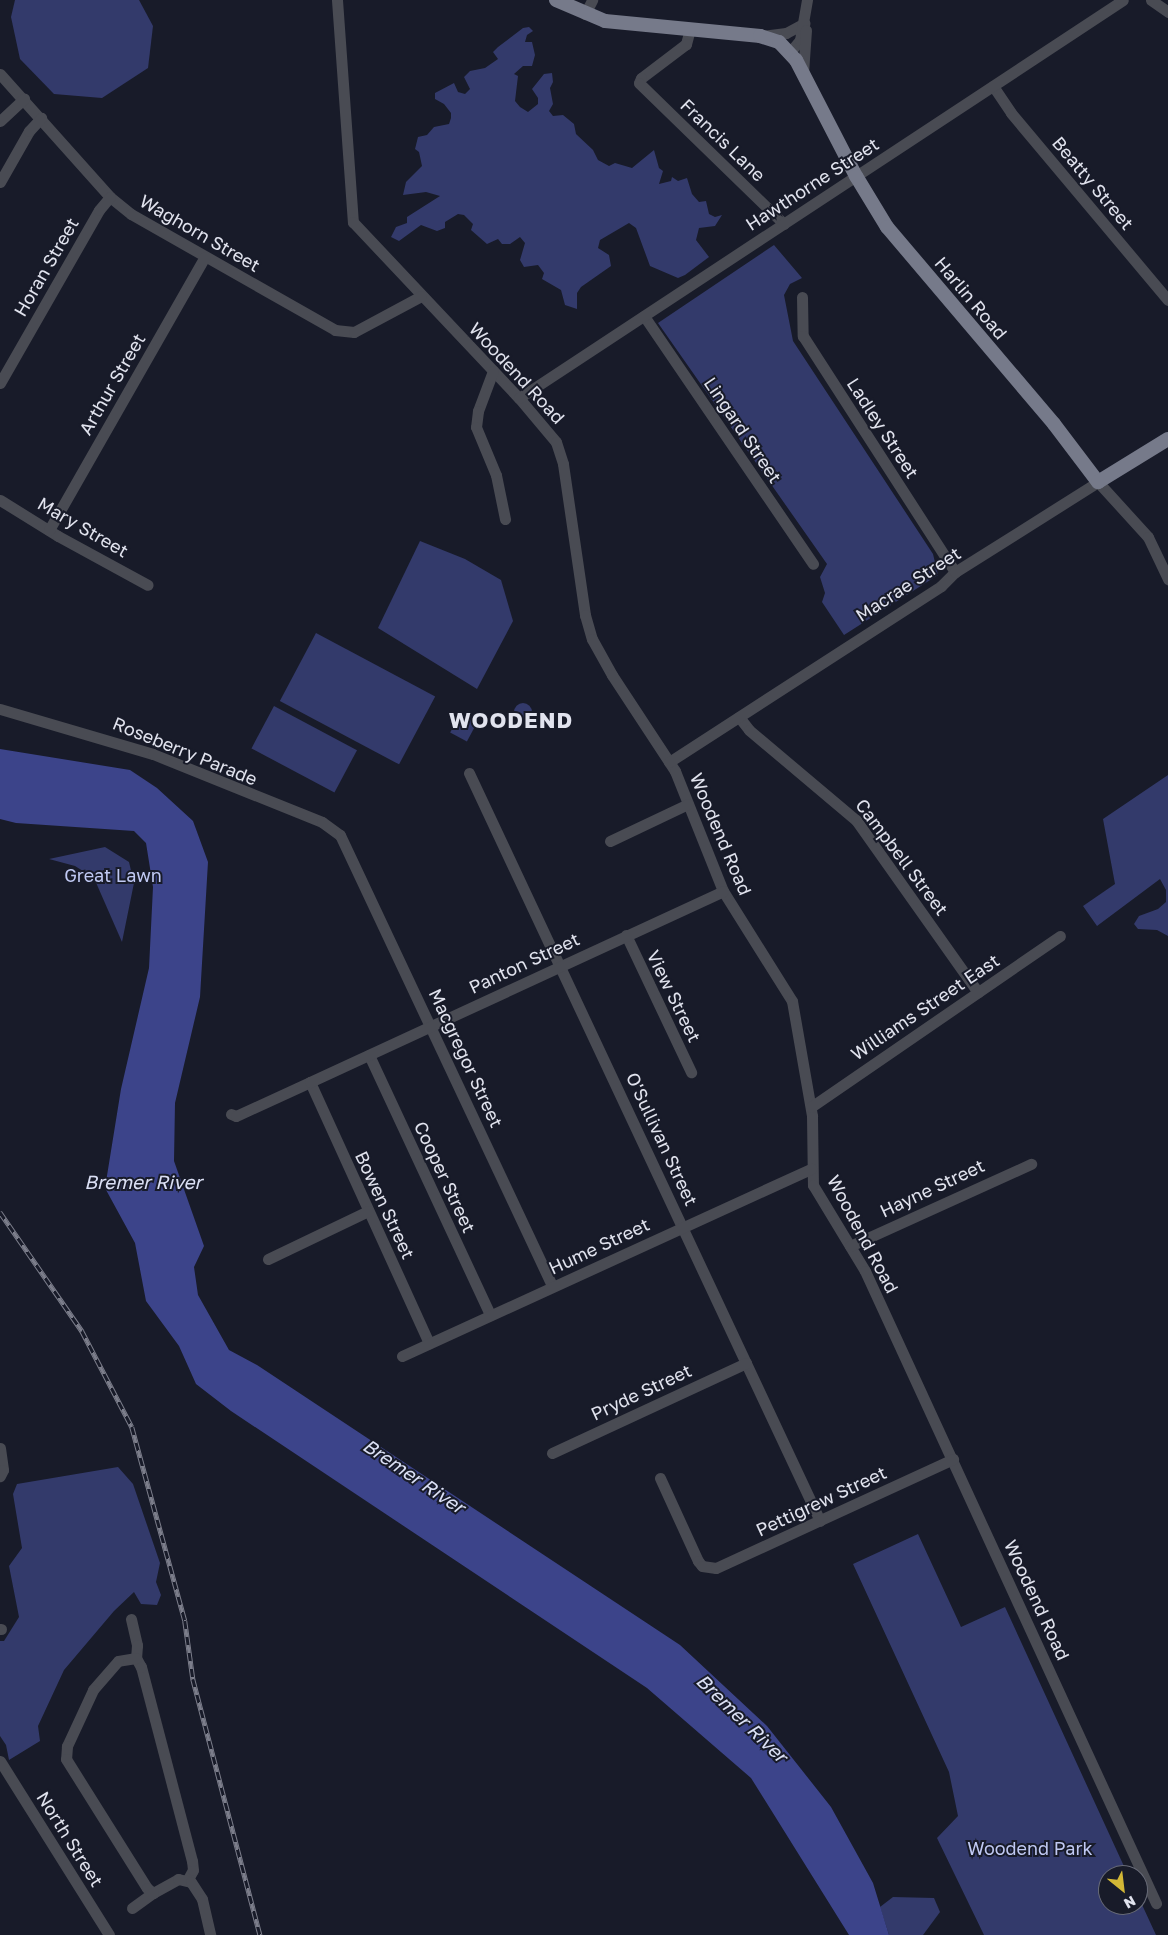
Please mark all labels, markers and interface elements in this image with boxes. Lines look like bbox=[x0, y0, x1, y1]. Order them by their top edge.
street label: Francis Lane bbox=[676, 94, 770, 186]
street label: Beatty Street bbox=[1048, 132, 1138, 234]
street label: Hawthorne Street bbox=[742, 133, 882, 235]
street label: Waghorn Street bbox=[136, 190, 264, 276]
street label: Horan Street bbox=[9, 214, 83, 320]
street label: Harlin Road bbox=[930, 252, 1012, 344]
street label: Woodend Road bbox=[465, 318, 569, 428]
street label: Arthur Street bbox=[74, 329, 150, 439]
street label: Lingard Street bbox=[700, 373, 786, 487]
street label: Ladley Street bbox=[843, 374, 923, 482]
street label: Mary Street bbox=[34, 492, 132, 562]
street label: Macrae Street bbox=[852, 542, 964, 626]
district label: WOODEND bbox=[448, 707, 574, 733]
street label: Roseberry Parade bbox=[110, 712, 260, 790]
street label: Woodend Road bbox=[686, 770, 756, 898]
street label: Campbell Street bbox=[851, 795, 953, 919]
park label: Great Lawn bbox=[64, 864, 162, 886]
street label: Panton Street bbox=[465, 928, 583, 998]
street label: View Street bbox=[642, 947, 706, 1045]
street label: Williams Street East bbox=[847, 949, 1003, 1065]
street label: Macgregor Street bbox=[424, 985, 508, 1131]
street label: O'Sullivan Street bbox=[622, 1069, 702, 1209]
street label: Cooper Street bbox=[410, 1118, 480, 1236]
street label: Bowen Street bbox=[351, 1148, 419, 1262]
street label: Hayne Street bbox=[876, 1154, 988, 1222]
water label: Bremer River bbox=[84, 1171, 202, 1193]
street label: Woodend Road bbox=[823, 1171, 903, 1297]
street label: Hume Street bbox=[545, 1213, 653, 1279]
street label: Pryde Street bbox=[587, 1359, 695, 1425]
water label: Bremer River bbox=[359, 1434, 469, 1518]
street label: Pettigrew Street bbox=[752, 1461, 890, 1541]
street label: Woodend Road bbox=[1000, 1536, 1074, 1664]
water label: Bremer River bbox=[692, 1669, 792, 1767]
street label: North Street bbox=[32, 1788, 108, 1890]
park label: Woodend Park bbox=[967, 1837, 1093, 1859]
north arrow bbox=[1098, 1865, 1148, 1915]
text: N bbox=[1121, 1893, 1139, 1913]

